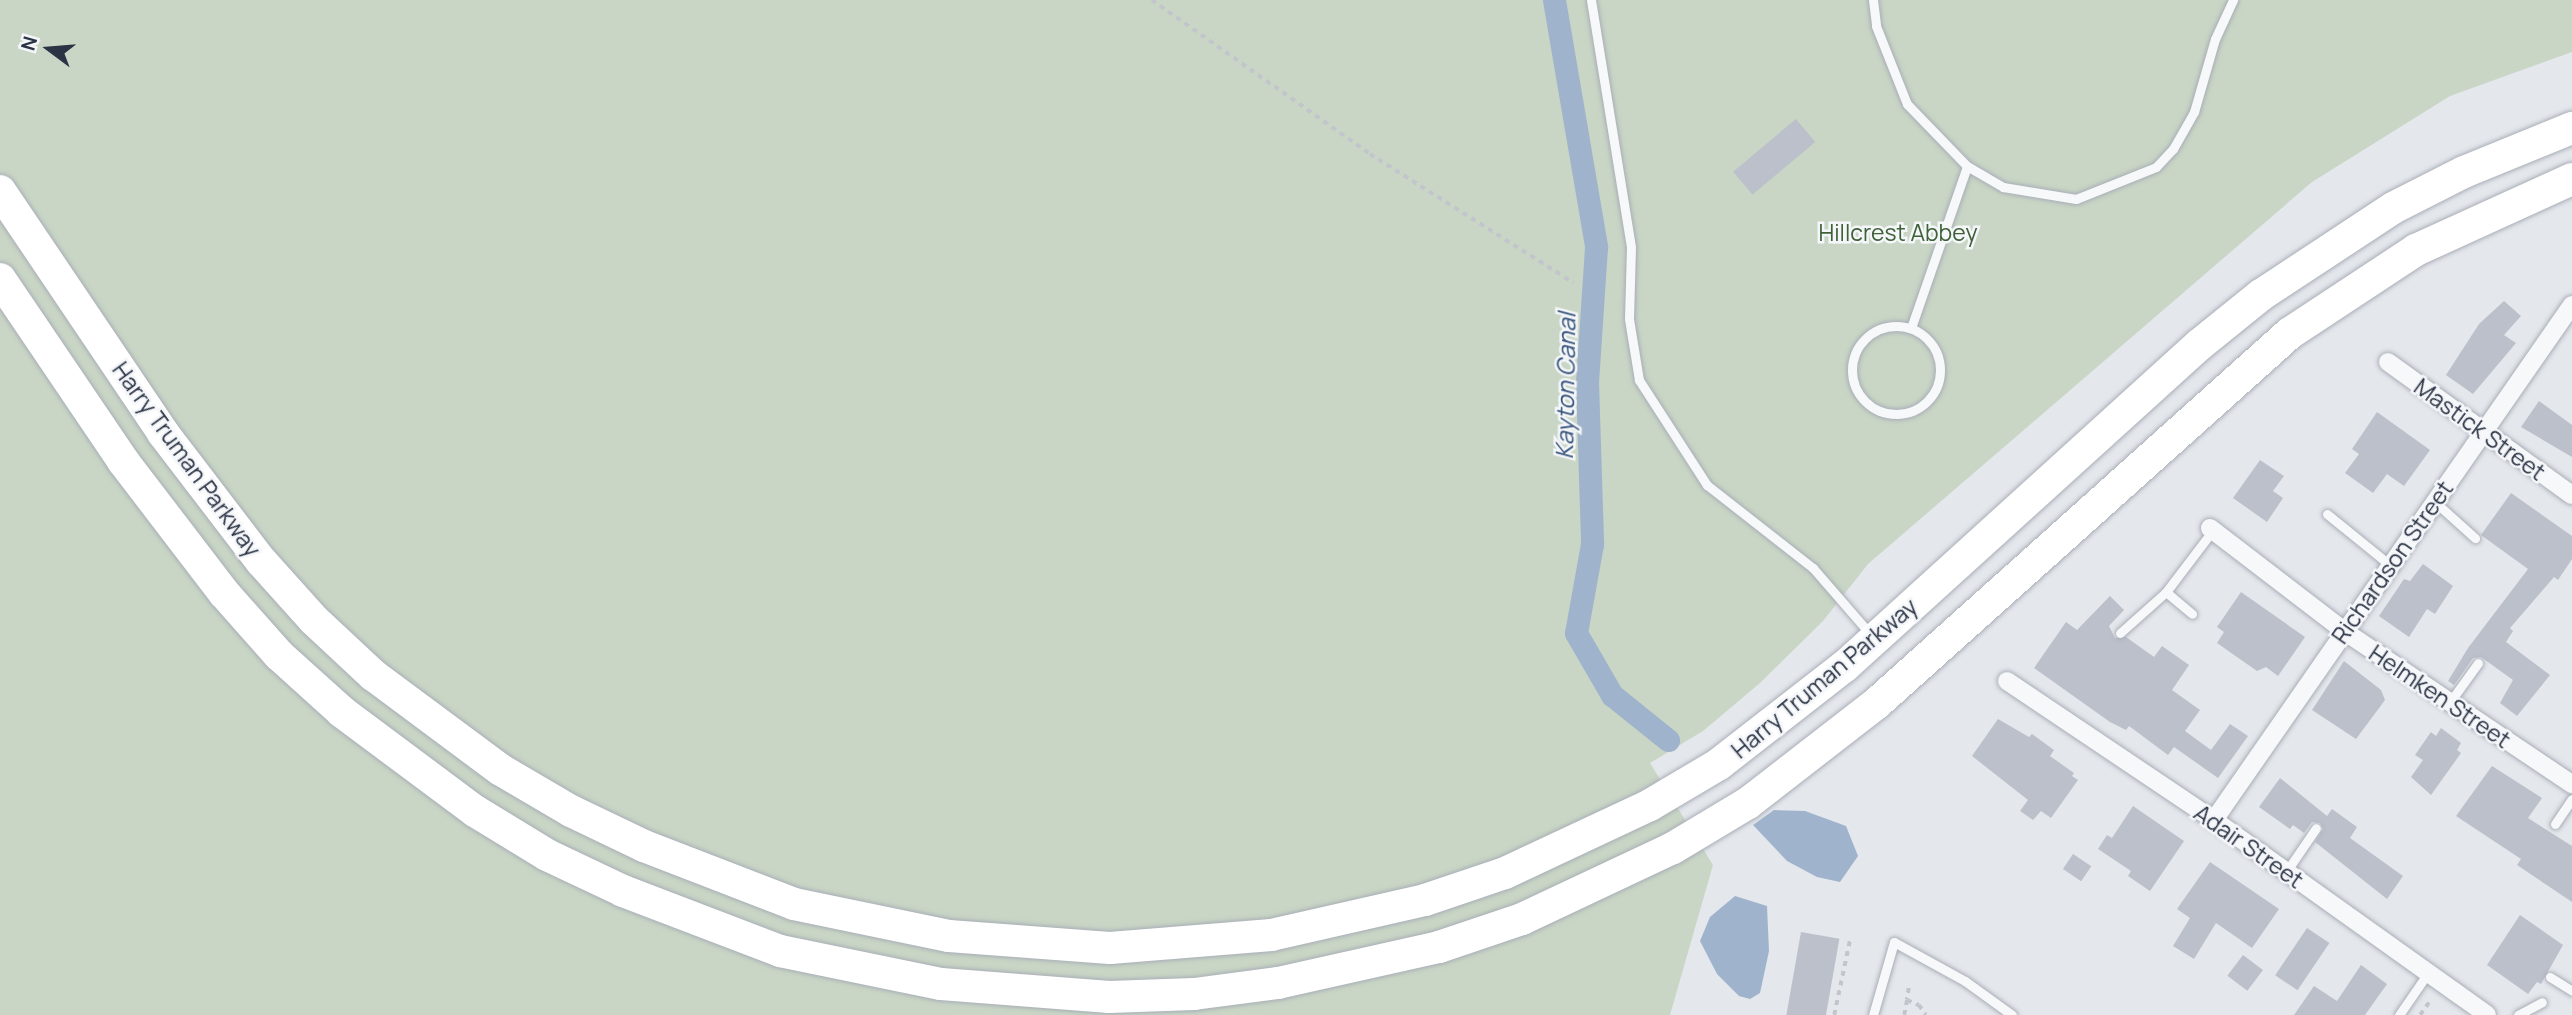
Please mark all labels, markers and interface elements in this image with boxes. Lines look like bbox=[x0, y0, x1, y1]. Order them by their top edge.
north arrow bbox=[14, 14, 84, 84]
text: N bbox=[14, 33, 43, 53]
park label: Hillcrest Abbey bbox=[1818, 218, 1978, 246]
water label: Kayton Canal bbox=[1549, 312, 1581, 460]
street label: Harry Truman Parkway bbox=[107, 356, 267, 562]
street label: Mastick Street bbox=[2409, 372, 2551, 486]
street label: Richardson Street bbox=[2326, 475, 2458, 649]
street label: Harry Truman Parkway bbox=[1726, 592, 1922, 764]
street label: Helmken Street bbox=[2364, 639, 2516, 753]
street label: Adair Street bbox=[2189, 798, 2309, 894]

